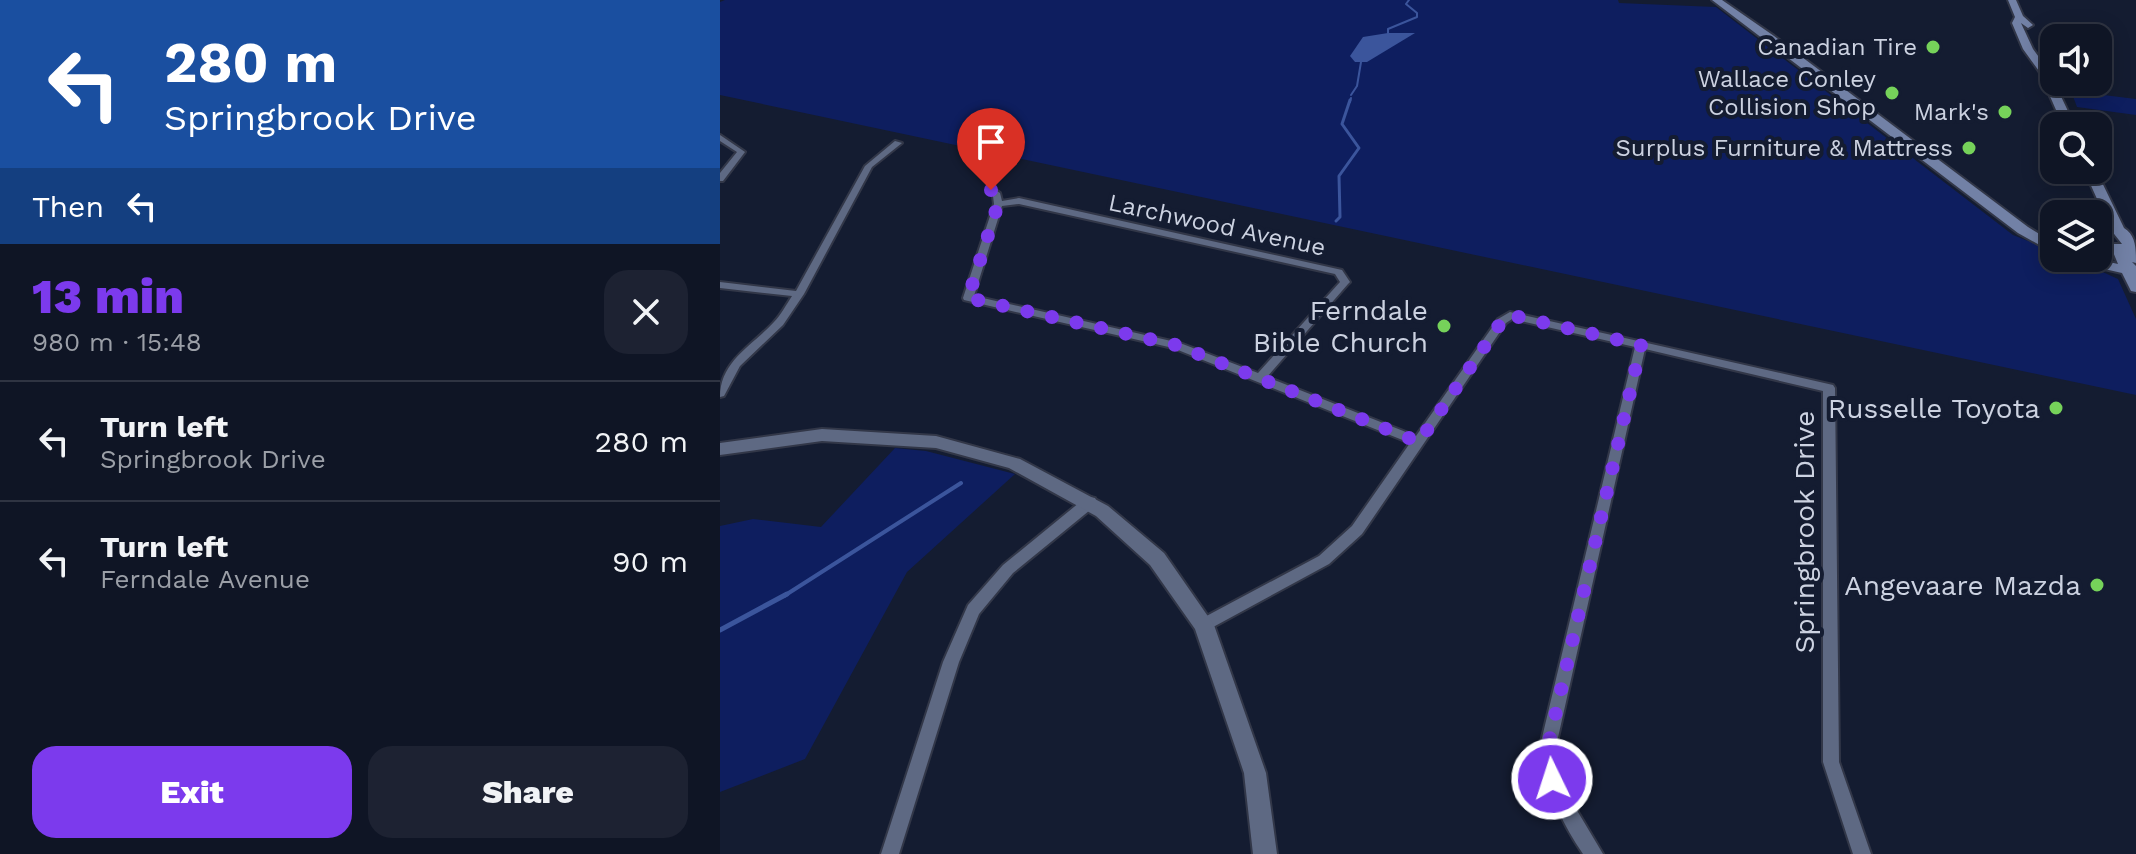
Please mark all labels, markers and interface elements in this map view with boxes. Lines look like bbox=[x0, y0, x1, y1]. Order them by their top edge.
map controls bbox=[2040, 24, 2112, 272]
button: sound bbox=[2040, 24, 2112, 96]
text: 280 m bbox=[164, 30, 337, 96]
icon: left bbox=[32, 32, 136, 136]
place label: Canadian Tire bbox=[1757, 33, 1917, 61]
marker: Canadian Tire bbox=[1924, 38, 1942, 56]
place label: Wallace Conley Collision Shop bbox=[1698, 65, 1877, 121]
marker: Wallace Conley Collision Shop bbox=[1883, 84, 1901, 102]
text: Springbrook Drive bbox=[164, 97, 476, 139]
place label: Mark's bbox=[1914, 98, 1989, 126]
marker: Mark's bbox=[1996, 103, 2014, 121]
pin bbox=[957, 108, 1025, 190]
button: search bbox=[2040, 112, 2112, 184]
icon: arrive bbox=[969, 120, 1013, 164]
place label: Surplus Furniture & Mattress bbox=[1616, 134, 1953, 162]
marker: Surplus Furniture & Mattress bbox=[1960, 139, 1978, 157]
icon: left bbox=[120, 184, 164, 228]
street label: Larchwood Avenue bbox=[1106, 188, 1328, 262]
text: Then bbox=[32, 189, 104, 224]
button: layers bbox=[2040, 200, 2112, 272]
text: 13 min bbox=[32, 268, 184, 325]
button: close bbox=[604, 270, 688, 354]
place label: Ferndale Bible Church bbox=[1253, 294, 1428, 359]
marker: Ferndale Bible Church bbox=[1435, 317, 1453, 335]
text: 980 m · 15:48 bbox=[32, 327, 202, 357]
place label: Russelle Toyota bbox=[1828, 392, 2040, 425]
marker: Russelle Toyota bbox=[2047, 399, 2065, 417]
text: Turn left bbox=[100, 409, 228, 444]
street label: Springbrook Drive bbox=[1788, 410, 1821, 654]
icon: left bbox=[32, 419, 76, 463]
text: 280 m bbox=[595, 424, 688, 459]
text: Springbrook Drive bbox=[100, 444, 326, 474]
text: Turn left bbox=[100, 529, 228, 564]
icon: left bbox=[32, 539, 76, 583]
text: 90 m bbox=[612, 544, 688, 579]
text: Ferndale Avenue bbox=[100, 564, 310, 594]
place label: Angevaare Mazda bbox=[1844, 569, 2081, 602]
marker: Angevaare Mazda bbox=[2088, 576, 2106, 594]
position arrow bbox=[1510, 737, 1594, 821]
button: Exit bbox=[32, 746, 352, 838]
button: Share bbox=[368, 746, 688, 838]

